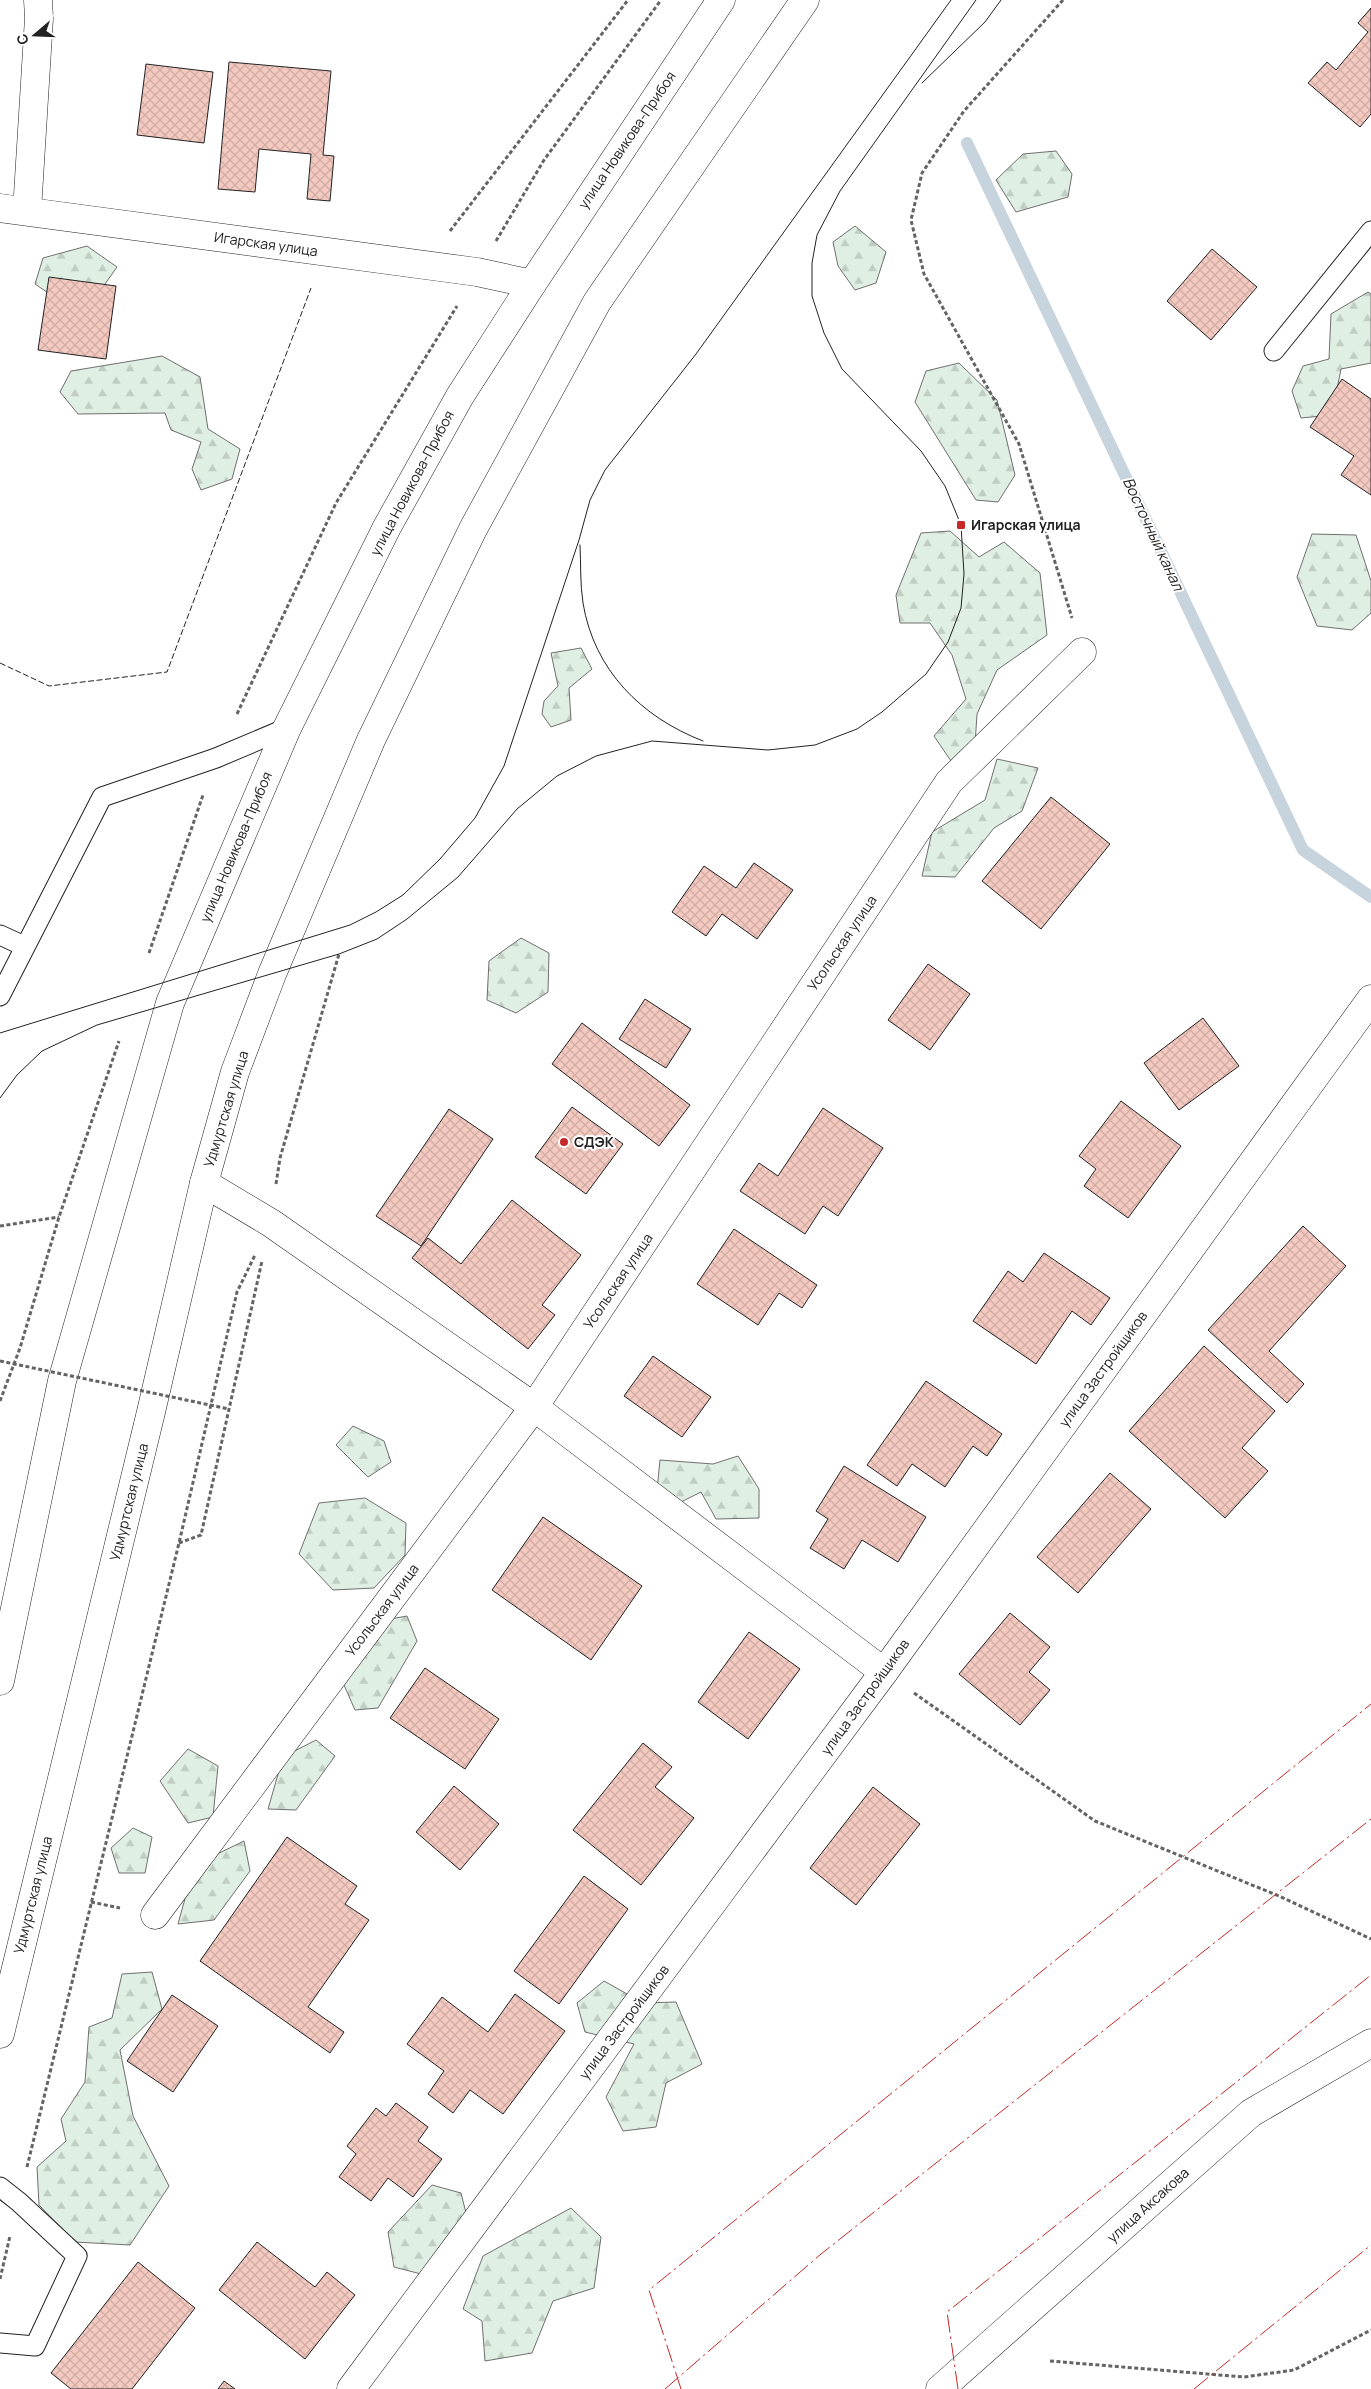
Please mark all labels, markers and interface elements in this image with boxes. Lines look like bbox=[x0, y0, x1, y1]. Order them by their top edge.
north arrow bbox=[10, 10, 60, 60]
text: С bbox=[12, 31, 33, 47]
street label: улица Новикова-Прибоя bbox=[573, 67, 680, 212]
street label: Игарская улица bbox=[213, 227, 319, 260]
street label: улица Новикова-Прибоя bbox=[365, 407, 458, 559]
water label: Восточный канал bbox=[1118, 474, 1189, 595]
place label: Игарская улица bbox=[971, 515, 1081, 534]
marker: Игарская улица bbox=[955, 519, 967, 531]
street label: улица Новикова-Прибоя bbox=[195, 769, 276, 925]
street label: Усольская улица bbox=[803, 891, 881, 994]
street label: Удмуртская улица bbox=[199, 1048, 252, 1169]
place label: СДЭК bbox=[574, 1132, 615, 1151]
marker: СДЭК bbox=[558, 1136, 570, 1148]
street label: Усольская улица bbox=[579, 1229, 657, 1332]
street label: улица Застройщиков bbox=[1054, 1306, 1151, 1431]
street label: Удмуртская улица bbox=[105, 1441, 152, 1563]
street label: Усольская улица bbox=[340, 1559, 423, 1660]
street label: улица Застройщиков bbox=[816, 1634, 913, 1759]
street label: Удмуртская улица bbox=[9, 1834, 56, 1956]
street label: улица Застройщиков bbox=[574, 1960, 673, 2083]
street label: улица Аксакова bbox=[1103, 2163, 1193, 2246]

